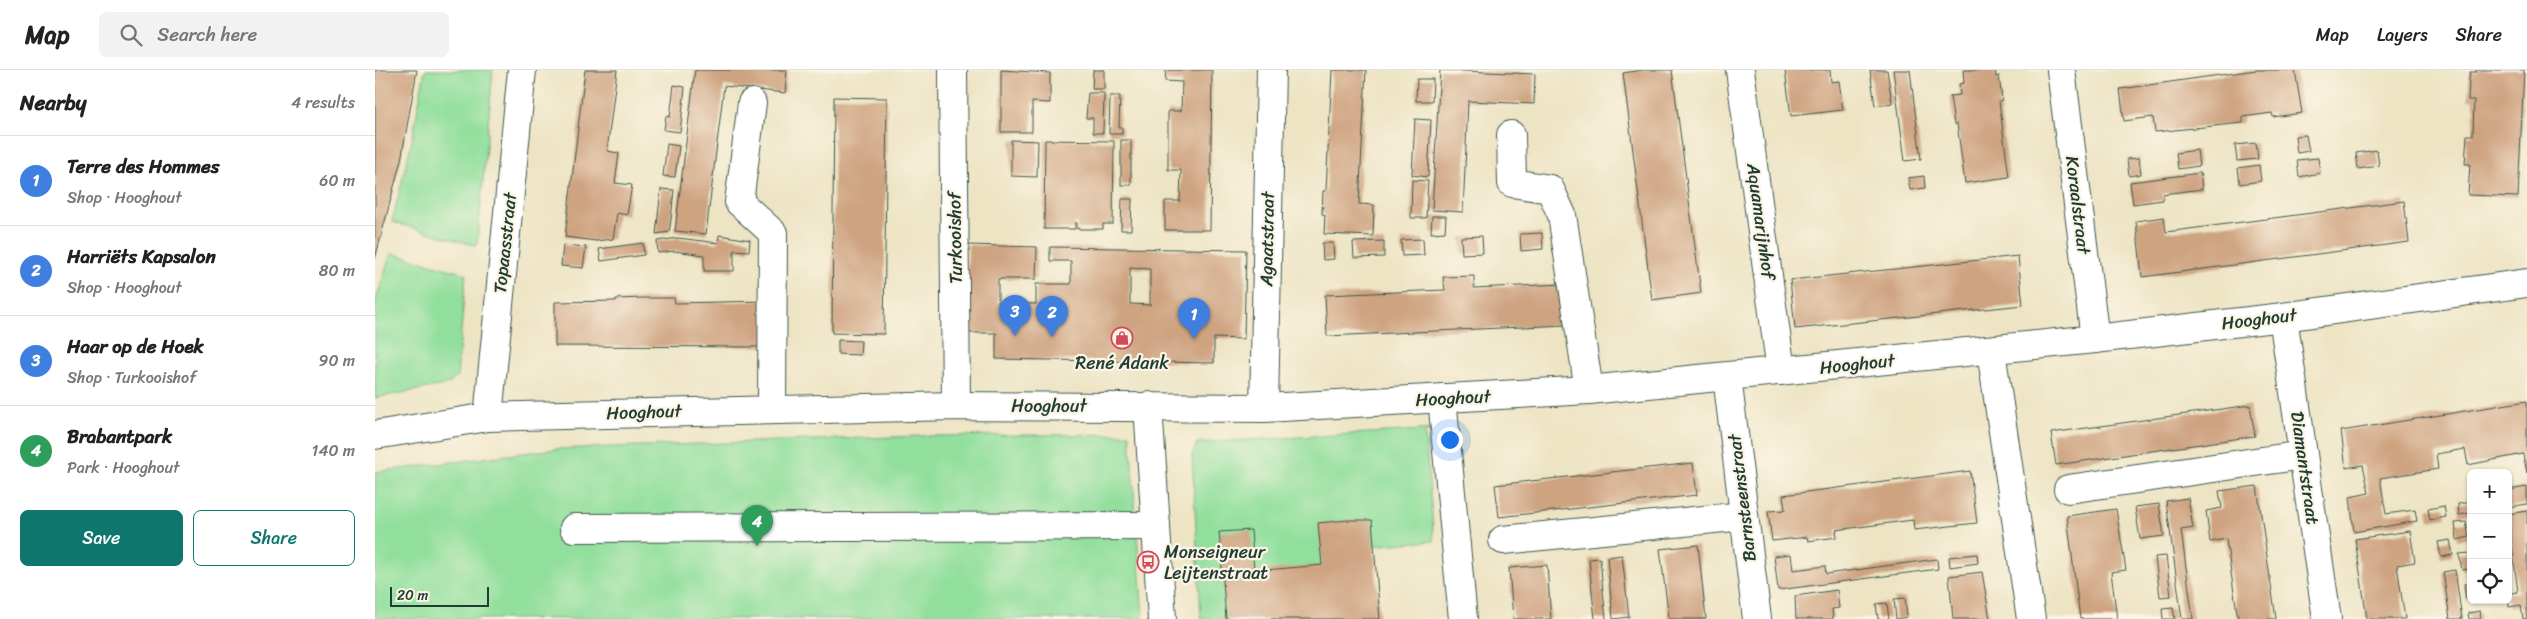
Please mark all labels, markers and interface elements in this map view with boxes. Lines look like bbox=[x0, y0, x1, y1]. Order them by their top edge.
search box bbox=[99, 12, 449, 57]
text: Map bbox=[25, 14, 69, 56]
text: Search here bbox=[157, 18, 257, 51]
text: Map bbox=[2316, 19, 2349, 51]
text: Layers bbox=[2377, 19, 2428, 51]
text: Share bbox=[2456, 19, 2502, 51]
icon: search bbox=[117, 21, 145, 49]
text: Nearby bbox=[20, 84, 86, 122]
text: 4 results bbox=[291, 88, 355, 117]
text: Terre des Hommes bbox=[67, 150, 220, 183]
street label: Koraalstraat bbox=[2056, 154, 2100, 257]
street label: Aquamarijnhof bbox=[1737, 160, 1785, 284]
text: 1 bbox=[33, 166, 39, 195]
text: 60 m bbox=[319, 166, 355, 195]
text: Shop · Hooghout bbox=[67, 183, 182, 212]
street label: Topaasstraat bbox=[484, 190, 526, 295]
street label: Turkooishof bbox=[938, 190, 972, 284]
street label: Agaatstraat bbox=[1250, 191, 1284, 288]
text: Harriëts Kapsalon bbox=[67, 240, 216, 273]
text: 2 bbox=[31, 256, 41, 285]
text: 80 m bbox=[319, 256, 355, 285]
text: Shop · Hooghout bbox=[67, 273, 182, 302]
pin: 3 bbox=[999, 295, 1031, 336]
pin: 2 bbox=[1036, 296, 1068, 337]
pin: 1 bbox=[1178, 298, 1210, 339]
street label: Hooghout bbox=[2220, 298, 2299, 339]
shop icon: René Adank bbox=[1110, 326, 1134, 350]
text: Haar op de Hoek bbox=[67, 330, 204, 363]
street label: Hooghout bbox=[1818, 344, 1897, 384]
text: 3 bbox=[32, 346, 40, 375]
text: 90 m bbox=[319, 346, 355, 375]
place label: René Adank bbox=[1075, 347, 1169, 379]
text: Shop · Turkooishof bbox=[67, 363, 196, 392]
street label: Hooghout bbox=[1415, 380, 1492, 416]
street label: Hooghout bbox=[1011, 390, 1087, 422]
street label: Hooghout bbox=[606, 395, 683, 429]
street label: Diamantstraat bbox=[2281, 409, 2329, 527]
text: Brabantpark bbox=[67, 420, 172, 453]
your location bbox=[1437, 427, 1463, 453]
street label: Barnsteenstraat bbox=[1718, 432, 1766, 564]
text: 4 bbox=[31, 436, 41, 465]
text: 140 m bbox=[312, 436, 355, 465]
text: Park · Hooghout bbox=[67, 453, 179, 482]
map controls bbox=[2467, 469, 2512, 604]
button: + bbox=[2467, 469, 2512, 514]
pin: 4 bbox=[741, 505, 773, 546]
button: Save bbox=[20, 510, 183, 566]
button: Share bbox=[193, 510, 355, 566]
button: − bbox=[2467, 514, 2512, 559]
place label: Monseigneur Leijtenstraat bbox=[1164, 536, 1268, 589]
bus stop icon: Monseigneur Leijtenstraat bbox=[1136, 550, 1160, 574]
button: locate bbox=[2467, 559, 2512, 604]
text: 20 m bbox=[397, 583, 428, 608]
scale bar bbox=[390, 584, 489, 607]

